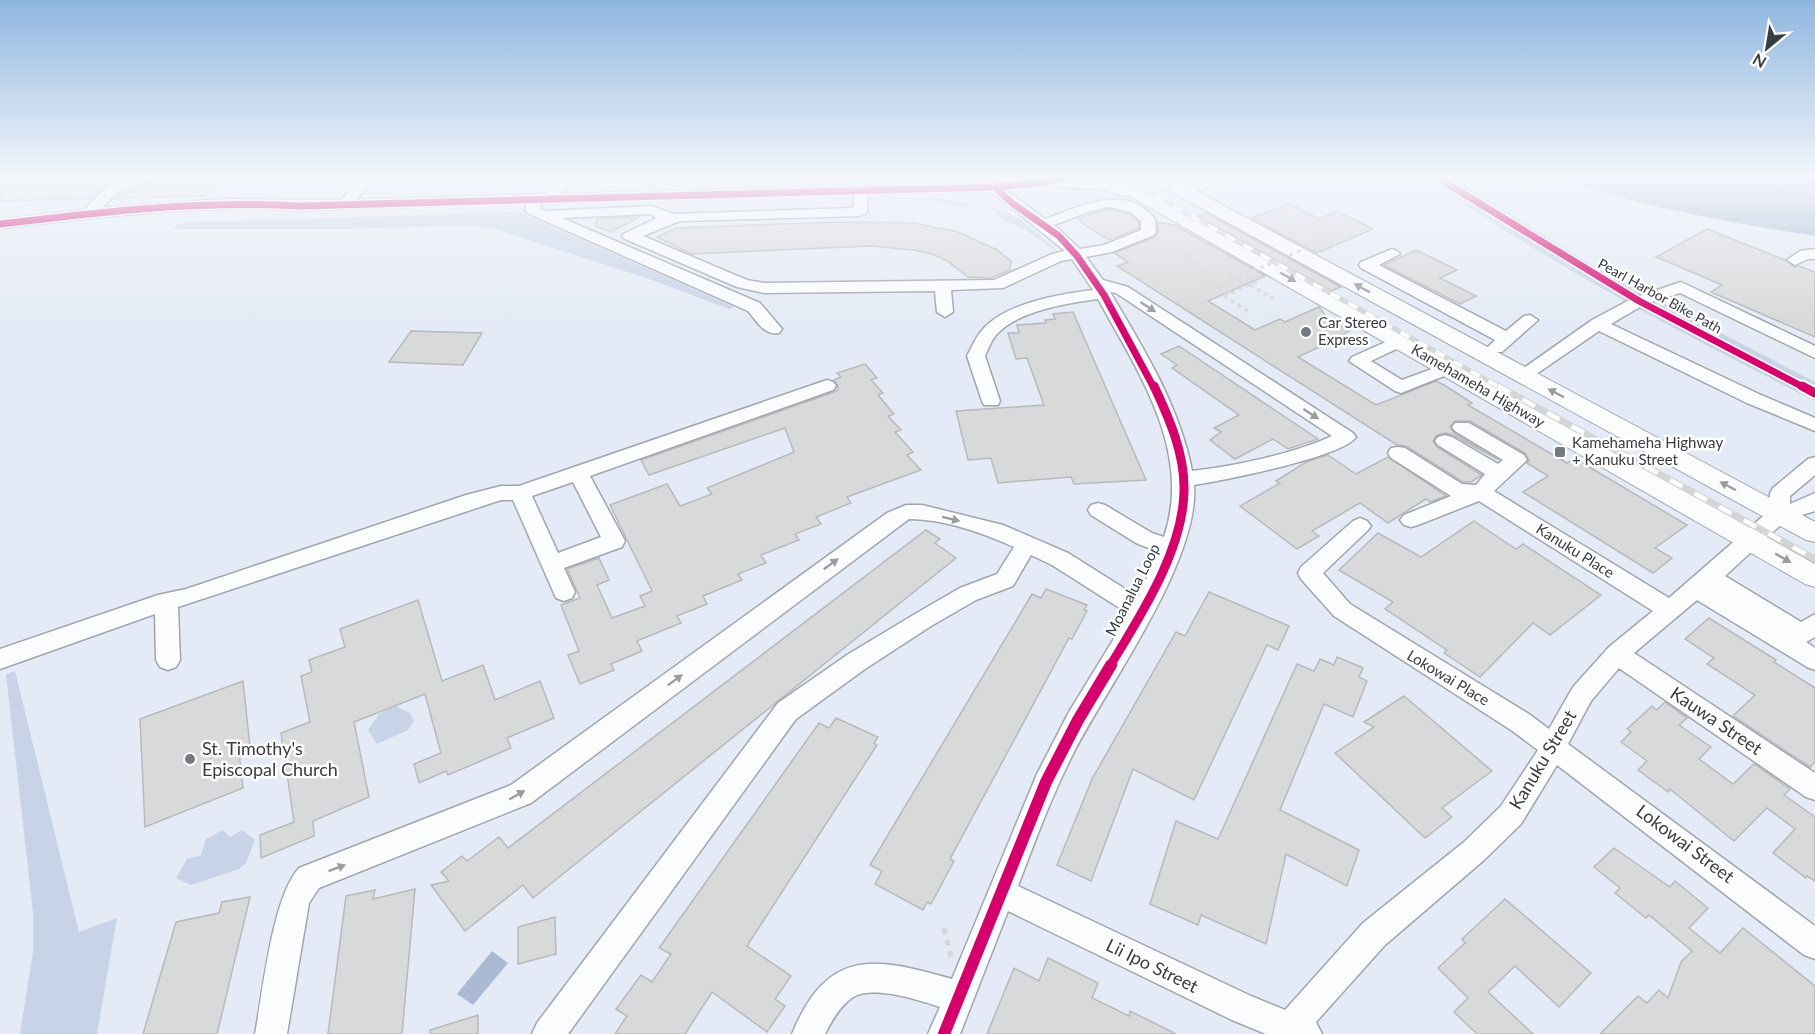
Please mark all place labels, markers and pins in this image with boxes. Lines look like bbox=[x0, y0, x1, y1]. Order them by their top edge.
place label: Car Stereo Express bbox=[1318, 313, 1387, 348]
marker: Car Stereo Express bbox=[1299, 325, 1313, 339]
place label: Kamehameha Highway + Kanuku Street bbox=[1572, 433, 1723, 468]
marker: Kamehameha Highway + Kanuku Street bbox=[1553, 445, 1567, 459]
place label: St. Timothy's Episcopal Church bbox=[202, 737, 338, 780]
marker: St. Timothy's Episcopal Church bbox=[183, 752, 197, 766]

